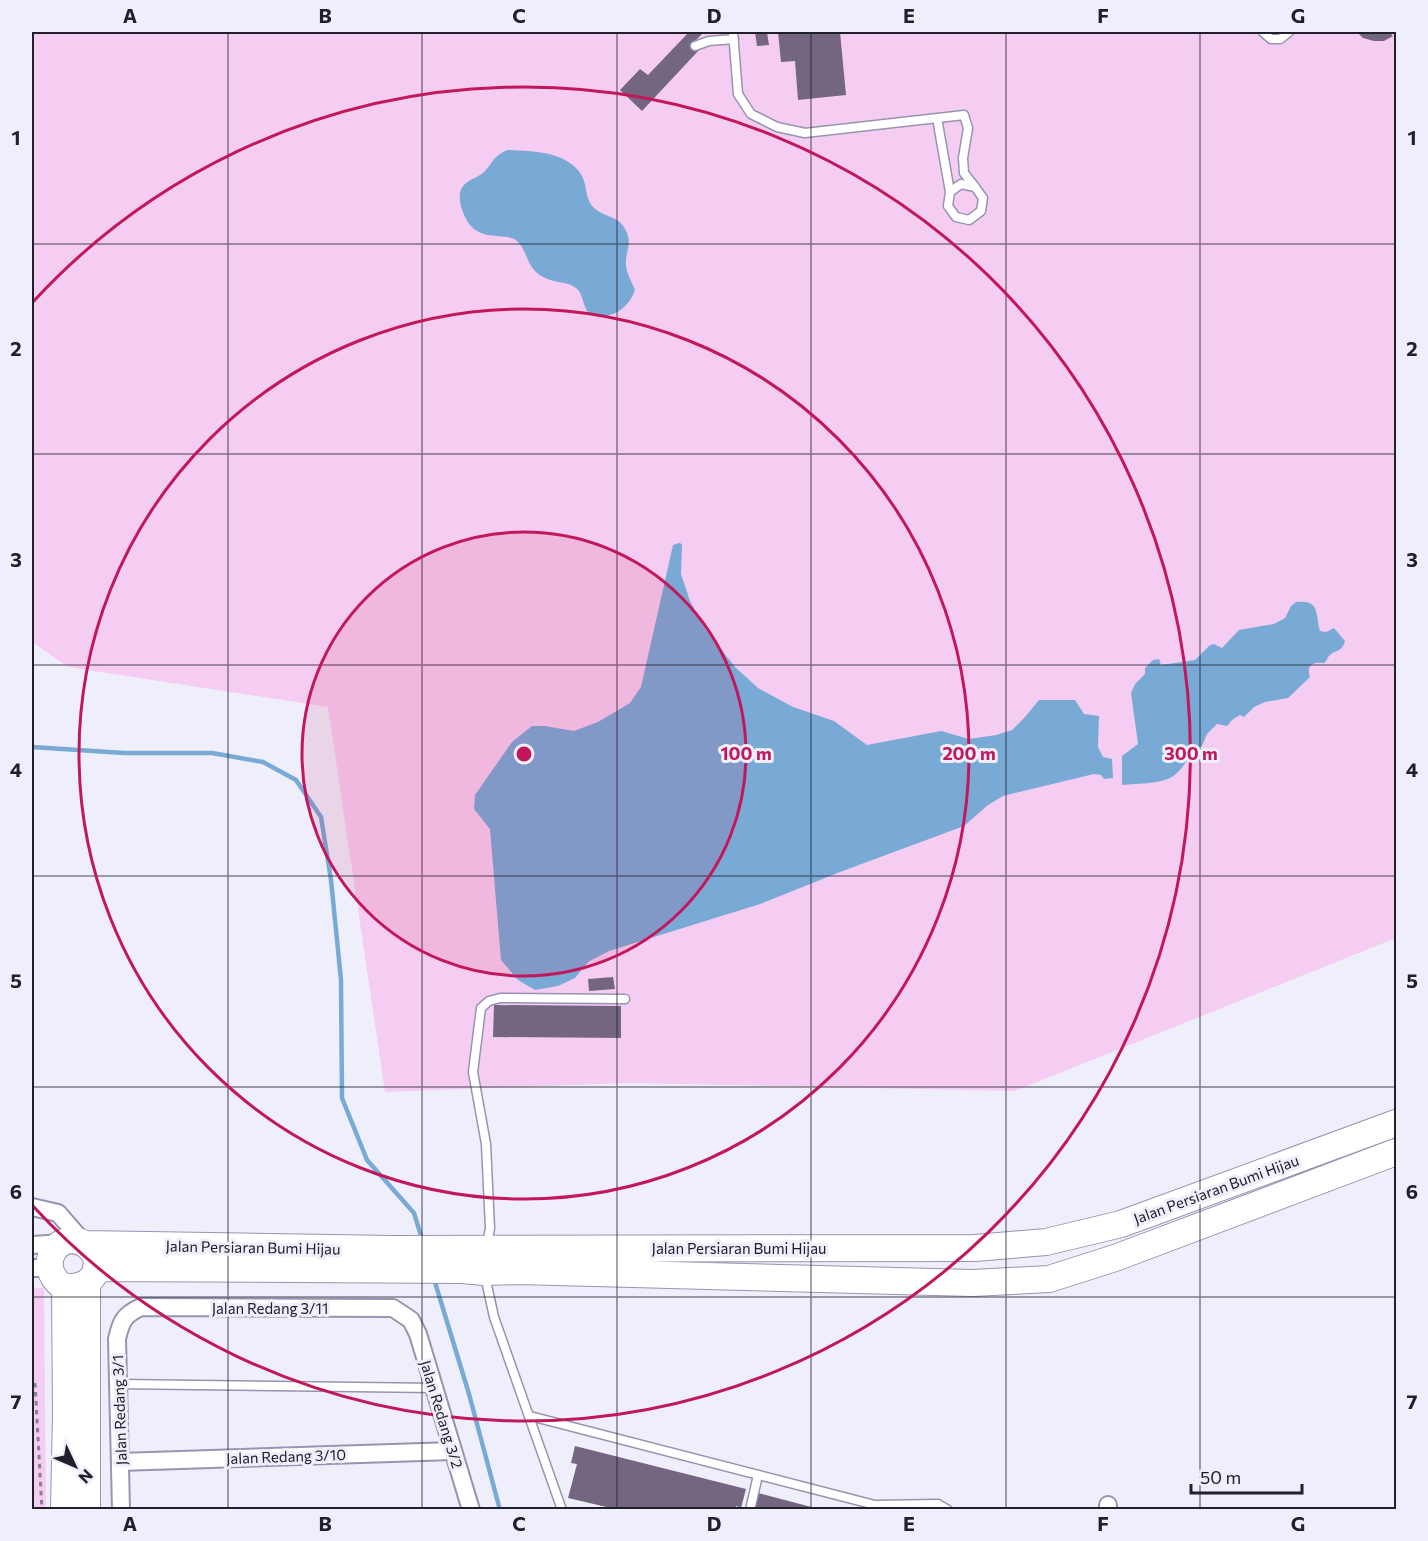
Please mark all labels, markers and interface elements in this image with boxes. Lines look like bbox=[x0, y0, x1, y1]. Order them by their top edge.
text: A bbox=[123, 3, 137, 27]
text: B bbox=[318, 3, 332, 27]
text: C bbox=[512, 3, 526, 27]
text: D bbox=[707, 3, 721, 27]
text: E bbox=[903, 3, 915, 27]
text: F bbox=[1097, 3, 1109, 27]
text: G bbox=[1291, 3, 1305, 27]
text: 1 bbox=[11, 125, 21, 149]
text: 1 bbox=[1407, 125, 1417, 149]
text: 2 bbox=[10, 336, 22, 360]
text: 2 bbox=[1406, 336, 1418, 360]
text: 3 bbox=[10, 547, 22, 571]
text: 3 bbox=[1406, 547, 1418, 571]
text: 100 m bbox=[720, 742, 772, 764]
text: 200 m bbox=[942, 742, 996, 764]
text: 300 m bbox=[1164, 742, 1218, 764]
centre of rings bbox=[514, 744, 534, 764]
text: 4 bbox=[10, 757, 22, 781]
text: 4 bbox=[1406, 757, 1418, 781]
text: 5 bbox=[10, 968, 22, 992]
text: 5 bbox=[1406, 968, 1418, 992]
street label: Jalan Persiaran Bumi Hijau bbox=[1131, 1151, 1301, 1227]
text: 6 bbox=[10, 1179, 22, 1203]
text: 6 bbox=[1406, 1179, 1418, 1203]
street label: Jalan Persiaran Bumi Hijau bbox=[165, 1236, 341, 1258]
street label: Jalan Persiaran Bumi Hijau bbox=[652, 1239, 826, 1257]
street label: Jalan Redang 3/11 bbox=[212, 1299, 328, 1317]
street label: Jalan Redang 3/1 bbox=[108, 1355, 130, 1465]
street label: Jalan Redang 3/2 bbox=[417, 1358, 467, 1470]
text: 7 bbox=[11, 1389, 22, 1413]
text: 7 bbox=[1407, 1389, 1418, 1413]
north arrow bbox=[45, 1436, 105, 1496]
street label: Jalan Redang 3/10 bbox=[226, 1445, 346, 1467]
scale bar bbox=[1191, 1457, 1302, 1495]
text: N bbox=[75, 1466, 97, 1488]
text: 50 m bbox=[1200, 1466, 1241, 1488]
text: A bbox=[123, 1511, 137, 1535]
text: B bbox=[318, 1511, 332, 1535]
text: C bbox=[512, 1511, 526, 1535]
text: D bbox=[707, 1511, 721, 1535]
text: E bbox=[903, 1511, 915, 1535]
text: F bbox=[1097, 1511, 1109, 1535]
text: G bbox=[1291, 1511, 1305, 1535]

